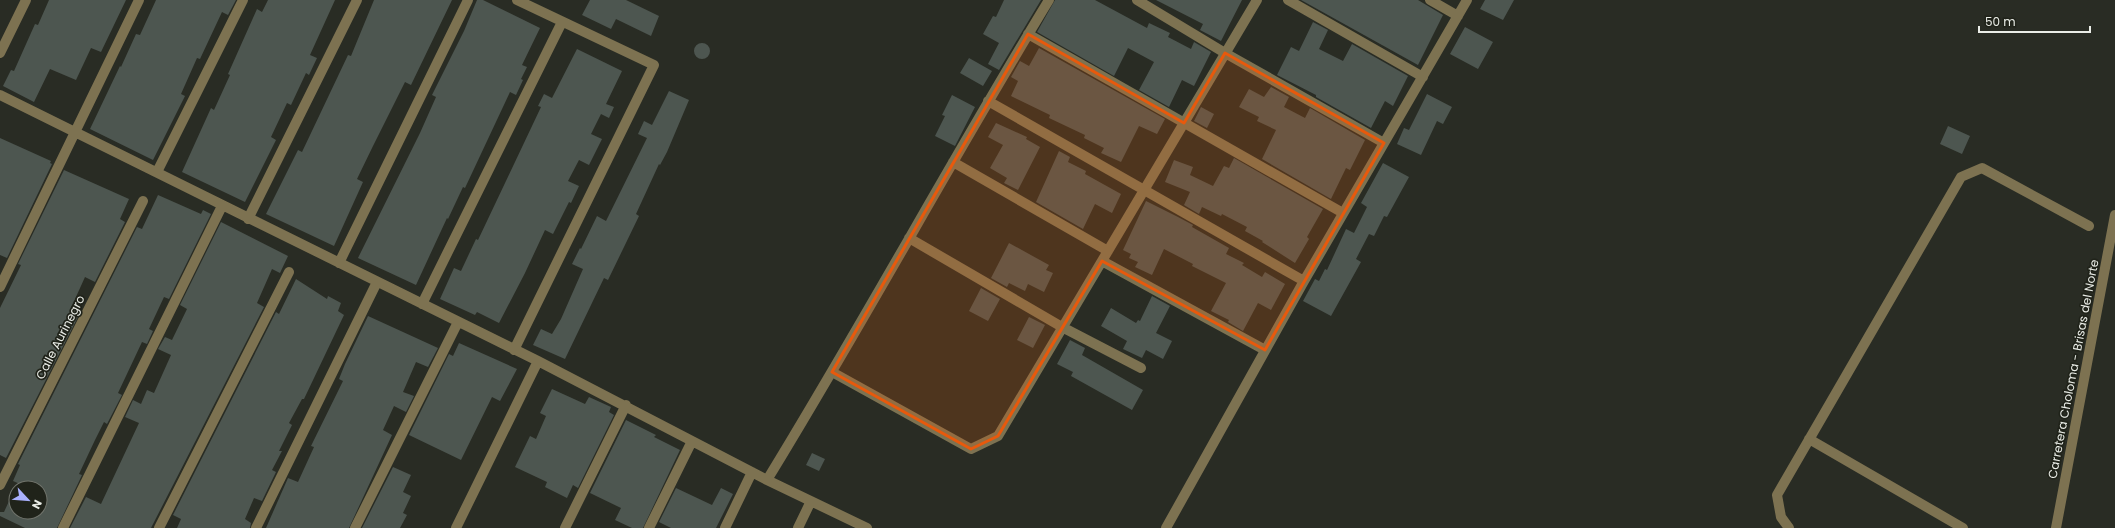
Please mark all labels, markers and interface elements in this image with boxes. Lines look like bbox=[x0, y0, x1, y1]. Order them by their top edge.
scale bar bbox=[1979, 8, 2090, 34]
text: 50 m bbox=[1985, 13, 2016, 30]
street label: Carretera Choloma - Brisas del Norte bbox=[2043, 258, 2103, 480]
street label: Calle Aurinegro bbox=[31, 292, 89, 382]
north arrow bbox=[8, 480, 48, 520]
text: N bbox=[28, 497, 46, 512]

